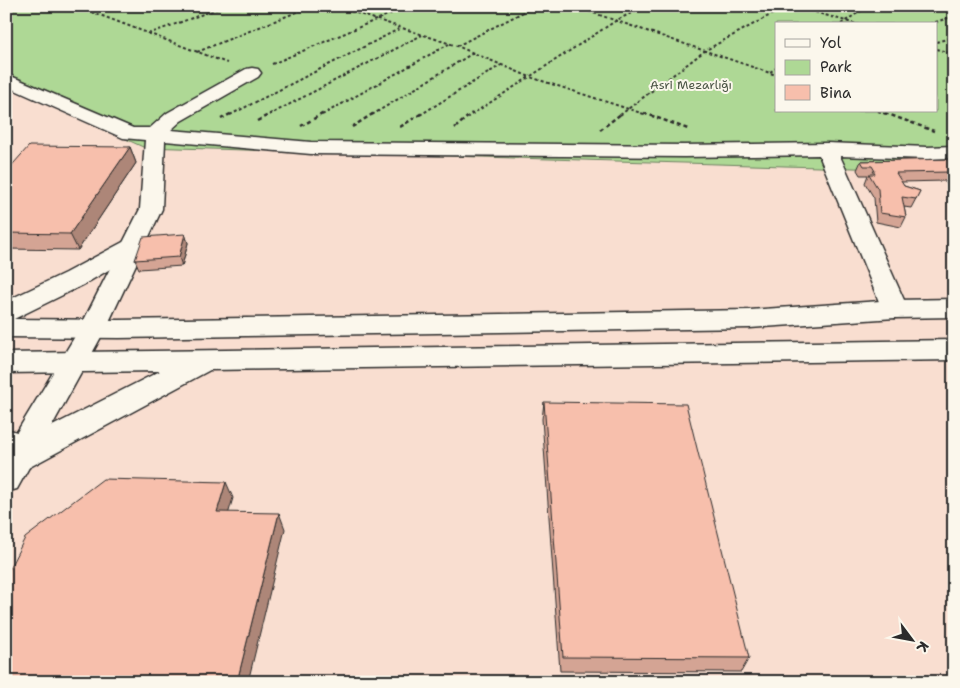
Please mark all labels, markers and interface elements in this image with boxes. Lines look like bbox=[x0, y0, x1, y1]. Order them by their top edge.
legend bbox=[775, 22, 938, 112]
text: Yol bbox=[820, 33, 842, 53]
text: Park bbox=[820, 57, 852, 77]
park label: Asri Mezarlığı bbox=[650, 77, 732, 93]
text: Bina bbox=[820, 83, 852, 103]
north arrow bbox=[888, 616, 938, 666]
text: K bbox=[913, 638, 933, 656]

